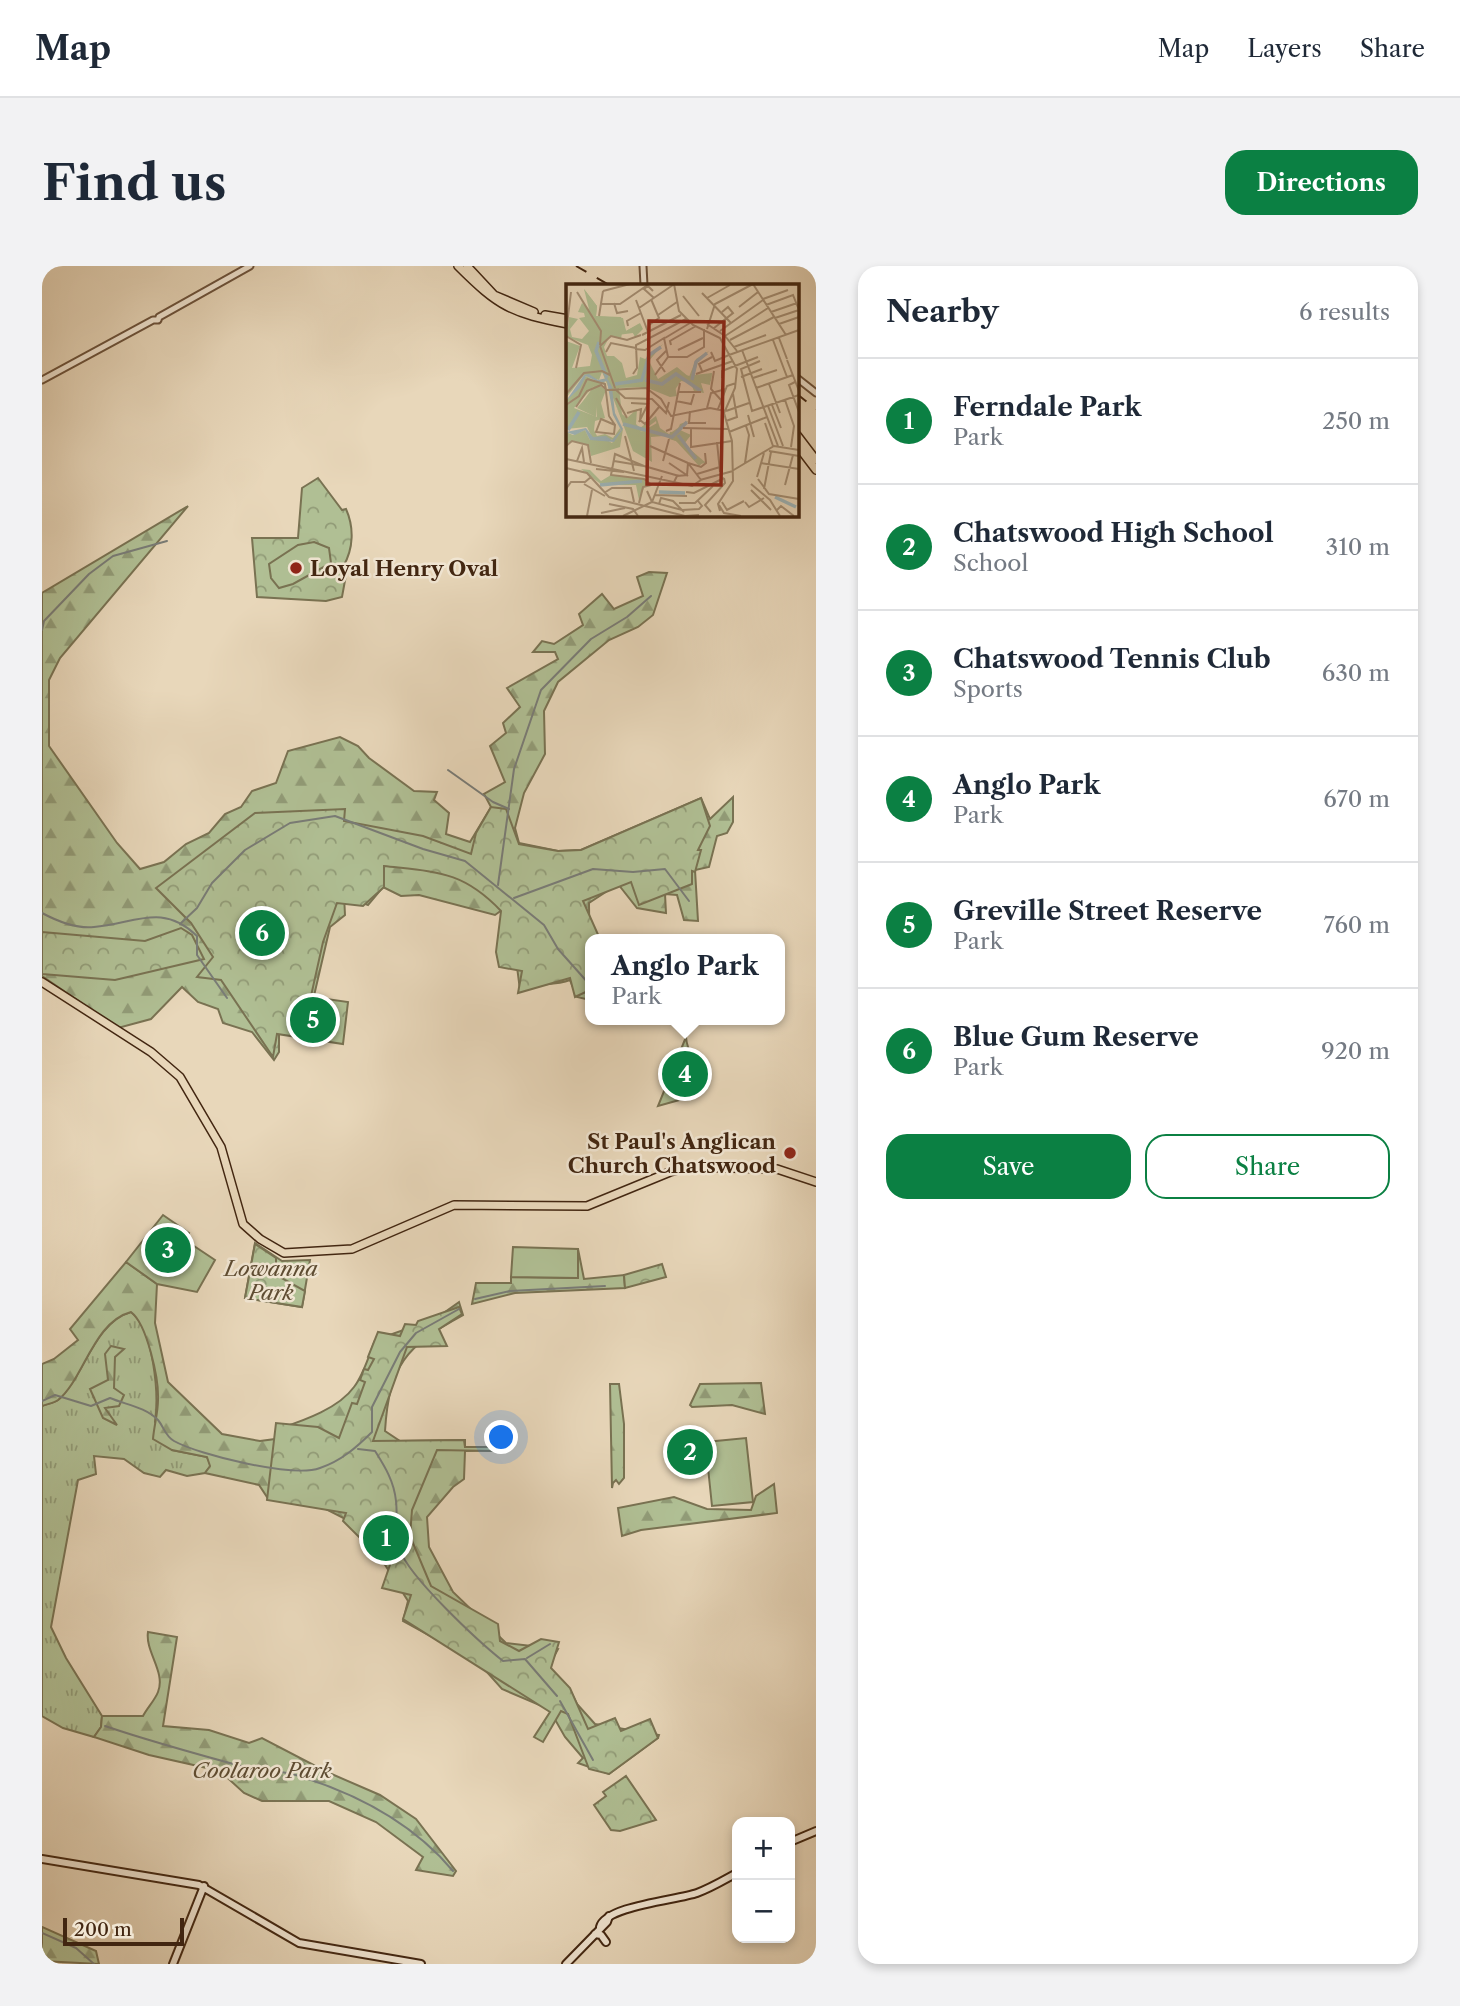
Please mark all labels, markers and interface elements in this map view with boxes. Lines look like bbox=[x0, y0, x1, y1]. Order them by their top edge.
text: Map bbox=[35, 28, 111, 69]
text: Map bbox=[1158, 34, 1209, 63]
text: Layers bbox=[1247, 34, 1322, 63]
text: Share bbox=[1360, 34, 1425, 63]
button: Directions bbox=[1225, 150, 1418, 215]
text: Find us bbox=[42, 152, 226, 213]
inset map bbox=[566, 284, 799, 516]
text: Nearby bbox=[886, 293, 999, 330]
text: 6 results bbox=[1299, 298, 1390, 326]
text: Ferndale Park bbox=[953, 391, 1141, 423]
text: 1 bbox=[904, 407, 914, 435]
text: 250 m bbox=[1322, 407, 1390, 435]
text: Park bbox=[953, 423, 1003, 451]
text: Chatswood High School bbox=[953, 517, 1274, 549]
text: 2 bbox=[902, 533, 916, 561]
text: 310 m bbox=[1326, 533, 1390, 561]
text: School bbox=[953, 549, 1028, 577]
place label: Loyal Henry Oval bbox=[310, 556, 498, 581]
marker: Loyal Henry Oval bbox=[288, 560, 304, 576]
text: Chatswood Tennis Club bbox=[953, 643, 1271, 675]
text: 3 bbox=[903, 659, 916, 687]
text: 630 m bbox=[1322, 659, 1390, 687]
text: Sports bbox=[953, 675, 1023, 703]
text: Anglo Park bbox=[953, 769, 1100, 801]
text: 4 bbox=[902, 785, 916, 813]
text: 670 m bbox=[1323, 785, 1390, 813]
text: Park bbox=[953, 801, 1003, 829]
text: Greville Street Reserve bbox=[953, 895, 1262, 927]
pin: 6 bbox=[239, 907, 285, 959]
text: 5 bbox=[903, 911, 915, 939]
text: 760 m bbox=[1324, 911, 1390, 939]
text: Park bbox=[953, 927, 1003, 955]
popup bbox=[585, 934, 785, 1025]
text: Anglo Park bbox=[611, 950, 759, 982]
text: Park bbox=[611, 982, 661, 1010]
pin: 5 bbox=[290, 994, 336, 1046]
text: Blue Gum Reserve bbox=[953, 1021, 1199, 1053]
text: 6 bbox=[902, 1037, 916, 1065]
text: 920 m bbox=[1321, 1037, 1390, 1065]
pin: 4 bbox=[662, 1048, 708, 1100]
text: Park bbox=[953, 1053, 1003, 1081]
place label: St Paul's Anglican Church Chatswood bbox=[568, 1129, 777, 1178]
button: Save bbox=[886, 1134, 1131, 1199]
button: Share bbox=[1145, 1134, 1390, 1199]
marker: St Paul's Anglican Church Chatswood bbox=[782, 1145, 798, 1161]
pin: 3 bbox=[145, 1224, 191, 1276]
park label: Lowanna Park bbox=[222, 1256, 318, 1305]
your location bbox=[484, 1420, 518, 1454]
pin: 2 bbox=[667, 1426, 713, 1478]
pin: 1 bbox=[363, 1512, 409, 1564]
park label: Coolaroo Park bbox=[192, 1758, 332, 1783]
map controls bbox=[732, 1817, 795, 1943]
button: + bbox=[732, 1817, 795, 1880]
button: − bbox=[732, 1880, 795, 1943]
scale bar bbox=[63, 1915, 184, 1947]
text: 200 m bbox=[74, 1918, 132, 1941]

